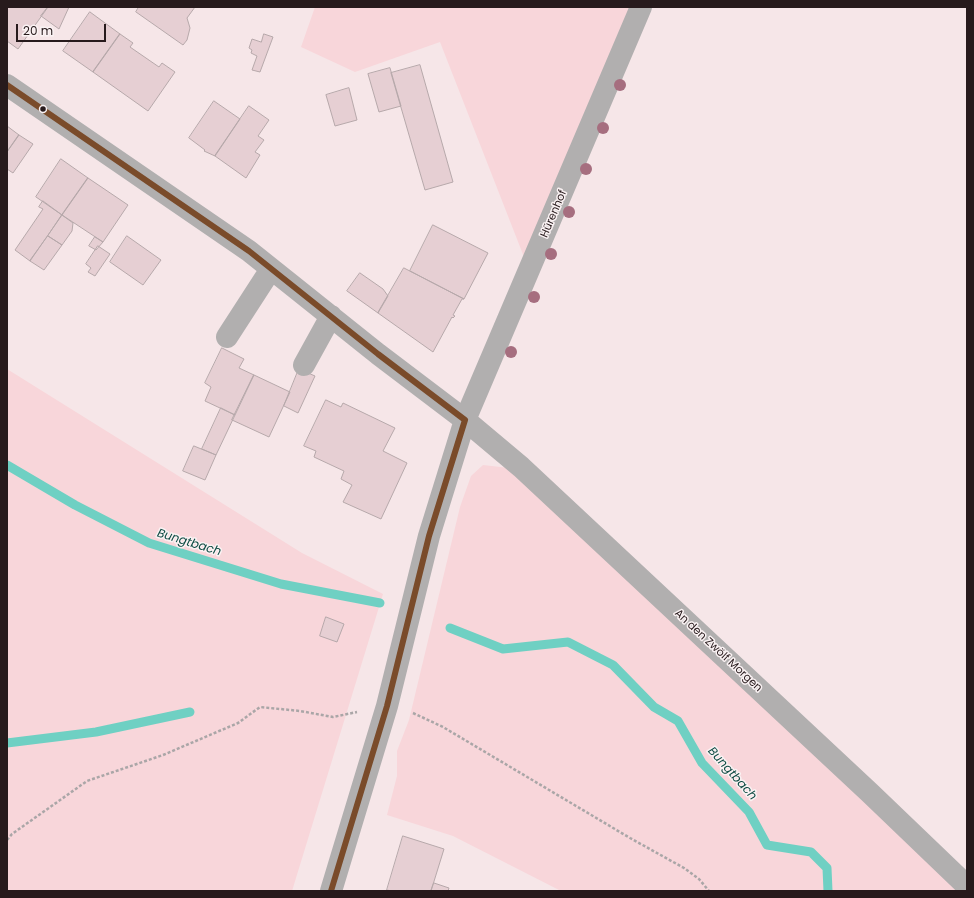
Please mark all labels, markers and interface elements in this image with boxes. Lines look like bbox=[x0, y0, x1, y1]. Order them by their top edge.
scale bar bbox=[18, 16, 108, 42]
text: 20 m bbox=[23, 22, 53, 39]
unlabelled marker bbox=[38, 104, 48, 114]
street label: Hürenhof bbox=[538, 188, 570, 240]
water label: Bungtbach bbox=[155, 526, 223, 560]
street label: An den Zwölf Morgen bbox=[672, 607, 764, 695]
water label: Bungtbach bbox=[704, 745, 760, 803]

